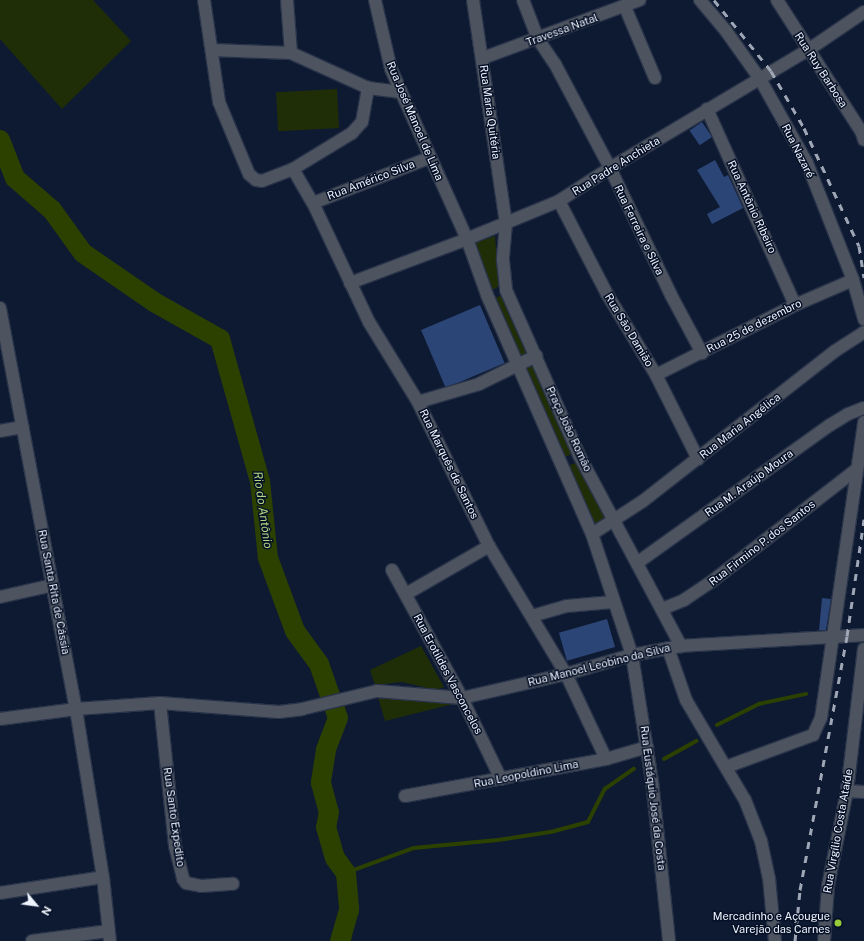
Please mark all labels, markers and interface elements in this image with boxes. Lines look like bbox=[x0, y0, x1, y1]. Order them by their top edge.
street label: Travessa Natal bbox=[524, 11, 600, 49]
street label: Rua Ruy Barbosa bbox=[792, 30, 850, 110]
street label: Rua José Manoel de Lima bbox=[384, 59, 446, 183]
street label: Rua Maria Quitéria bbox=[477, 64, 503, 160]
street label: Rua Nazaré bbox=[779, 122, 817, 180]
street label: Rua Padre Anchieta bbox=[570, 134, 662, 198]
street label: Rua Américo Silva bbox=[325, 157, 417, 203]
street label: Rua Antônio Ribeiro bbox=[725, 158, 779, 256]
street label: Rua Ferreira e Silva bbox=[611, 183, 667, 277]
street label: Rua São Damião bbox=[602, 291, 656, 369]
street label: Rua 25 de dezembro bbox=[704, 296, 804, 356]
street label: Praça João Romão bbox=[543, 384, 595, 474]
street label: Rua Maria Angélica bbox=[697, 390, 783, 462]
street label: Rua Marquês de Santos bbox=[417, 407, 481, 521]
street label: Rua M. Araújo Moura bbox=[702, 446, 796, 520]
water label: Rio do Antônio bbox=[249, 470, 275, 550]
street label: Rua Firmino P. dos Santos bbox=[706, 497, 818, 589]
street label: Rua Santa Rita de Cássia bbox=[35, 528, 73, 656]
street label: Rua Erotildes Vasconcelos bbox=[411, 612, 485, 736]
street label: Rua Manoel Leobino da Silva bbox=[526, 641, 672, 689]
street label: Rua Eustáquio José da Costa bbox=[638, 725, 668, 871]
street label: Rua Leopoldino Lima bbox=[473, 757, 579, 791]
street label: Rua Santo Expedito bbox=[160, 766, 188, 868]
street label: Rua Virgílio Costa Ataíde bbox=[821, 768, 855, 894]
north arrow bbox=[16, 885, 56, 925]
text: N bbox=[39, 904, 54, 917]
place label: Mercadinho e Açougue Varejão das Carnes bbox=[712, 910, 830, 936]
marker: Mercadinho e Açougue Varejão das Carnes bbox=[833, 918, 843, 928]

